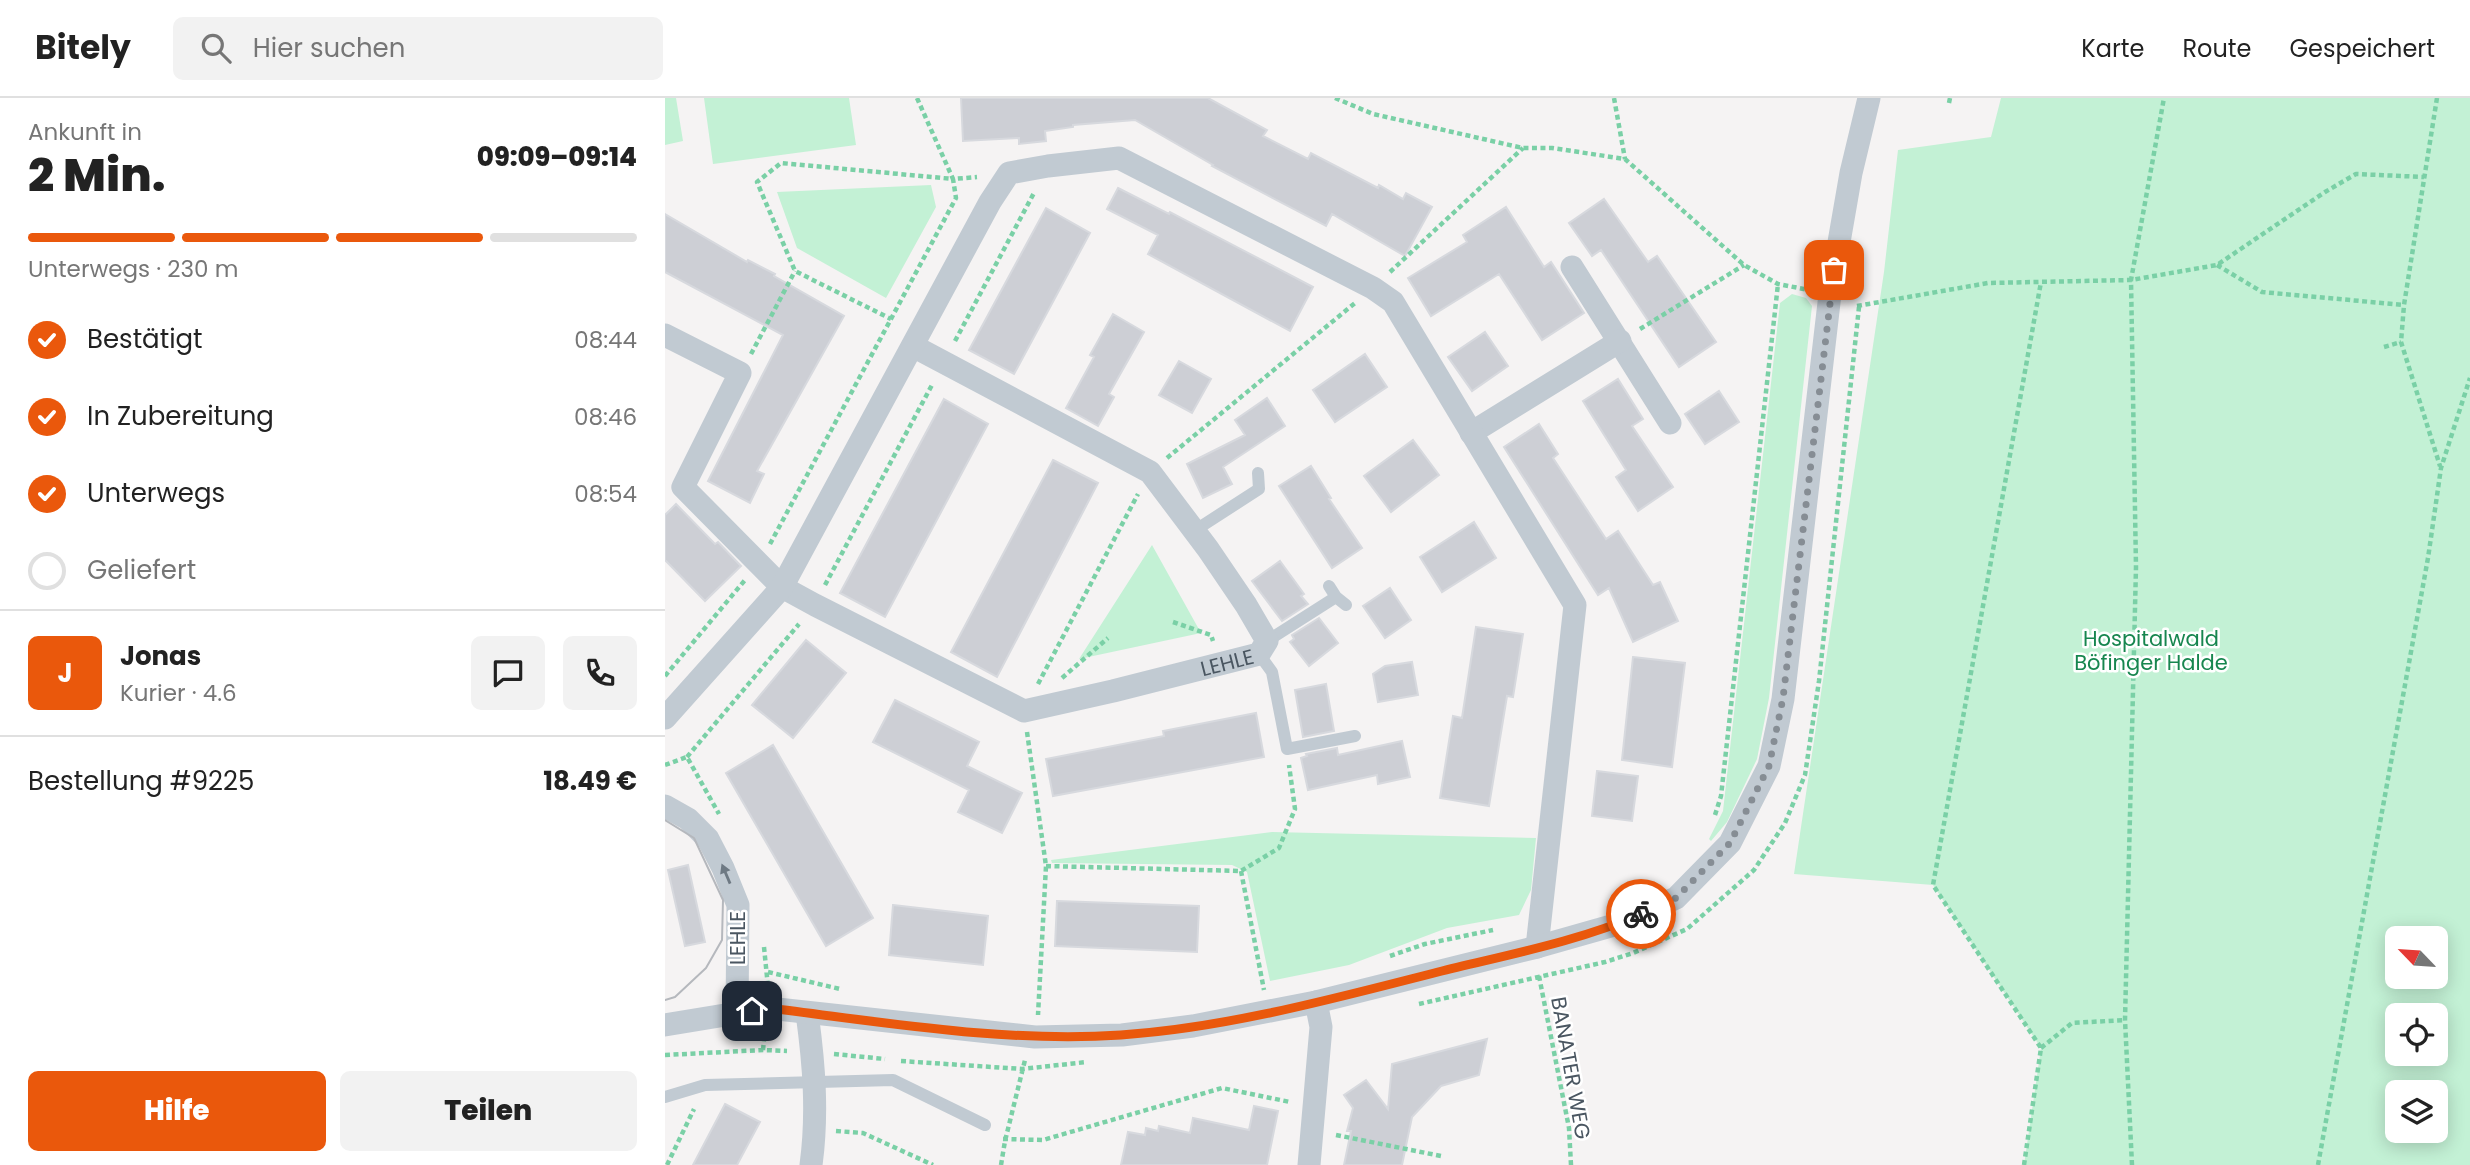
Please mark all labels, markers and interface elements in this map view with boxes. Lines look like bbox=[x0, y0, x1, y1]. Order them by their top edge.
search box bbox=[173, 17, 663, 80]
text: Bitely bbox=[35, 24, 131, 71]
icon: search bbox=[197, 29, 235, 67]
text: Hier suchen bbox=[253, 30, 405, 66]
text: Karte bbox=[2081, 32, 2144, 65]
text: Route bbox=[2182, 32, 2251, 65]
text: Gespeichert bbox=[2289, 32, 2435, 65]
text: Ankunft in bbox=[28, 116, 142, 148]
text: 09:09–09:14 bbox=[477, 139, 637, 175]
text: 2 Min. bbox=[28, 143, 166, 207]
pin bbox=[1804, 240, 1864, 300]
icon: bag bbox=[1815, 251, 1853, 289]
text: Unterwegs · 230 m bbox=[28, 253, 238, 285]
icon: check bbox=[28, 321, 66, 359]
text: Bestätigt bbox=[87, 321, 203, 357]
text: 08:44 bbox=[574, 324, 637, 356]
icon: check bbox=[28, 398, 66, 436]
text: In Zubereitung bbox=[87, 398, 274, 434]
text: 08:46 bbox=[574, 401, 637, 433]
icon: check bbox=[28, 475, 66, 513]
text: Unterwegs bbox=[87, 475, 225, 511]
text: 08:54 bbox=[574, 478, 637, 510]
text: Geliefert bbox=[87, 552, 196, 588]
park label: Hospitalwald Böfinger Halde bbox=[2074, 624, 2228, 677]
button: chat bbox=[471, 636, 545, 710]
button: phone bbox=[563, 636, 637, 710]
text: Jonas bbox=[120, 638, 201, 674]
street label: LEHLE bbox=[1197, 641, 1257, 683]
text: J bbox=[57, 655, 73, 691]
text: Kurier · 4.6 bbox=[120, 677, 237, 709]
text: Bestellung #9225 bbox=[28, 763, 254, 799]
text: 18.49 € bbox=[543, 763, 637, 799]
one-way arrow bbox=[720, 864, 731, 885]
courier bbox=[1606, 879, 1676, 949]
icon: bike bbox=[1622, 895, 1660, 933]
street label: LEHLE bbox=[723, 911, 752, 965]
north arrow bbox=[2385, 926, 2448, 989]
map controls bbox=[2385, 926, 2448, 1143]
pin bbox=[722, 981, 782, 1041]
icon: home bbox=[733, 992, 771, 1030]
street label: BANATER WEG bbox=[1544, 995, 1598, 1141]
button: locate bbox=[2385, 1003, 2448, 1066]
button: Hilfe bbox=[28, 1071, 326, 1151]
button: Teilen bbox=[340, 1071, 637, 1151]
button: layers bbox=[2385, 1080, 2448, 1143]

